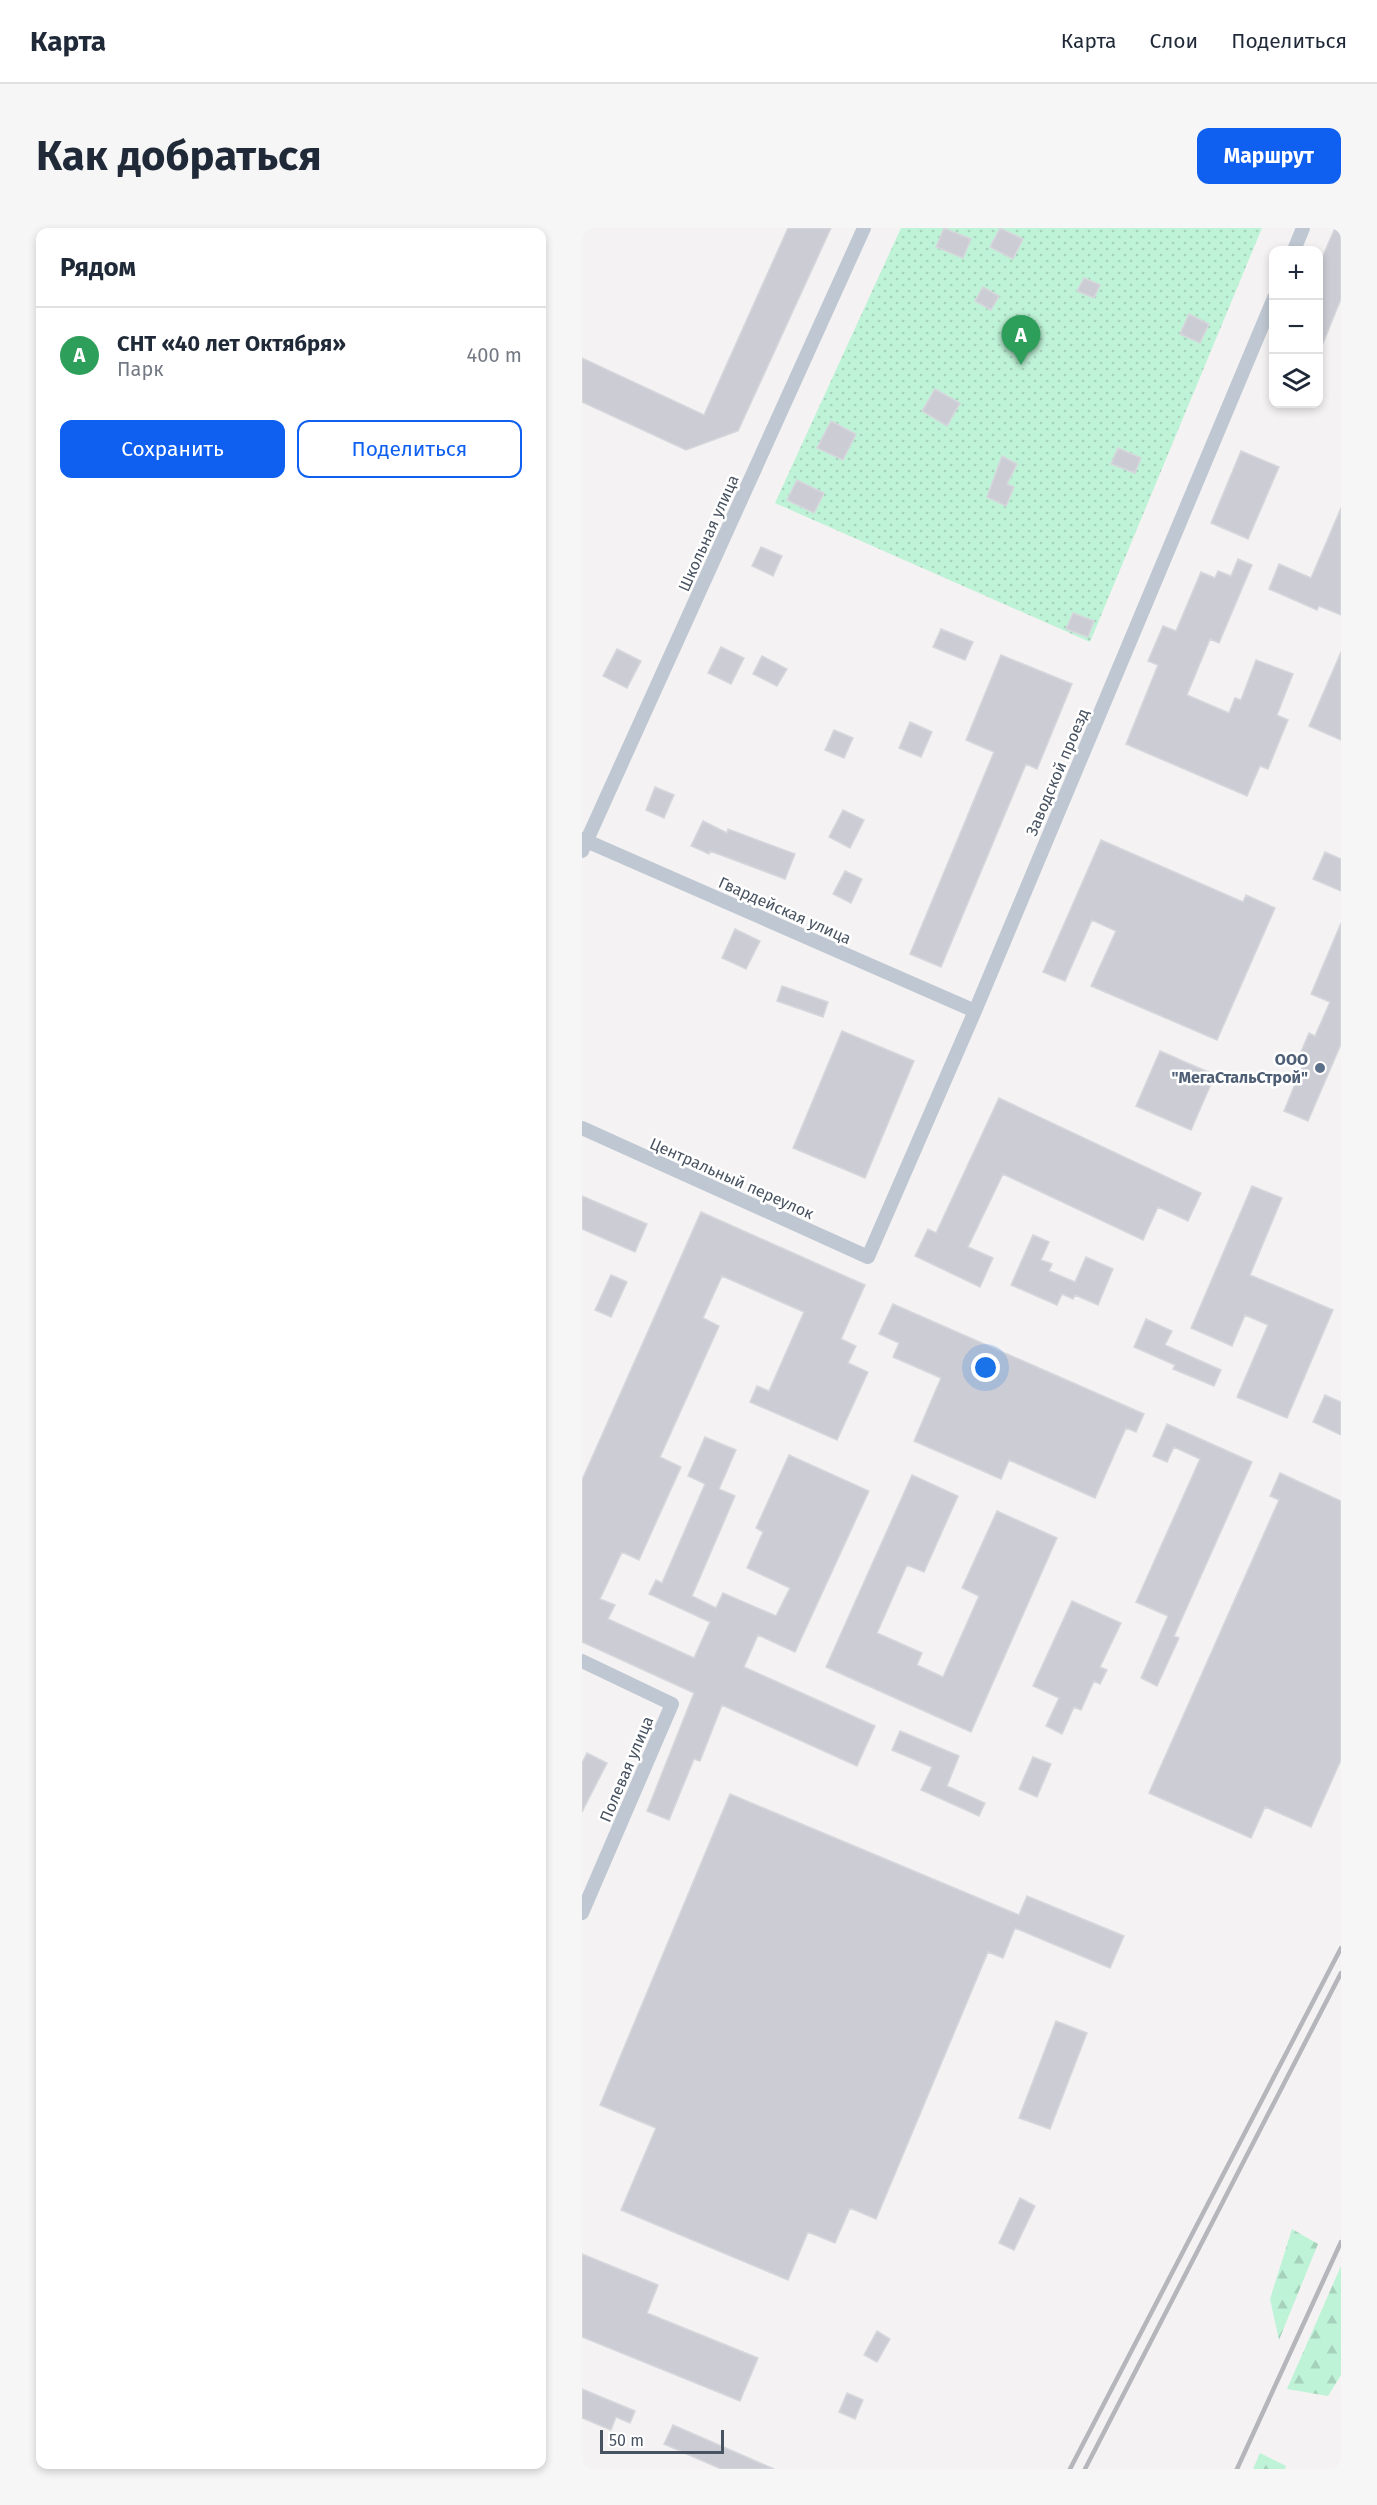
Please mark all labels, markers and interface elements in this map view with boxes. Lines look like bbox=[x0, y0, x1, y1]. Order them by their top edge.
text: Карта bbox=[30, 25, 106, 58]
text: Карта bbox=[1061, 28, 1117, 54]
text: Слои bbox=[1150, 28, 1198, 54]
text: Поделиться bbox=[1231, 28, 1347, 54]
button: Маршрут bbox=[1197, 128, 1341, 184]
text: Как добраться bbox=[36, 131, 322, 181]
map controls bbox=[1269, 246, 1323, 408]
button: + bbox=[1269, 246, 1323, 300]
text: Рядом bbox=[60, 252, 136, 283]
button: − bbox=[1269, 300, 1323, 354]
pin: A bbox=[1002, 316, 1040, 365]
text: СНТ «40 лет Октября» bbox=[117, 330, 346, 357]
text: A bbox=[74, 343, 85, 367]
text: 400 m bbox=[467, 343, 522, 367]
button: layers bbox=[1269, 354, 1323, 408]
text: Парк bbox=[117, 357, 164, 381]
button: Сохранить bbox=[60, 420, 285, 478]
button: Поделиться bbox=[297, 420, 522, 478]
street label: Школьная улица bbox=[674, 472, 743, 594]
street label: Заводской проезд bbox=[1022, 706, 1093, 839]
street label: Гвардейская улица bbox=[716, 873, 854, 948]
place label: ООО "МегаСтальСтрой" bbox=[1171, 1050, 1308, 1087]
marker: ООО "МегаСтальСтрой" bbox=[1313, 1061, 1327, 1075]
street label: Центральный переулок bbox=[647, 1134, 817, 1224]
your location bbox=[971, 1353, 1000, 1382]
street label: Полевая улица bbox=[596, 1713, 657, 1825]
scale bar bbox=[600, 2427, 724, 2454]
text: 50 m bbox=[609, 2431, 644, 2450]

